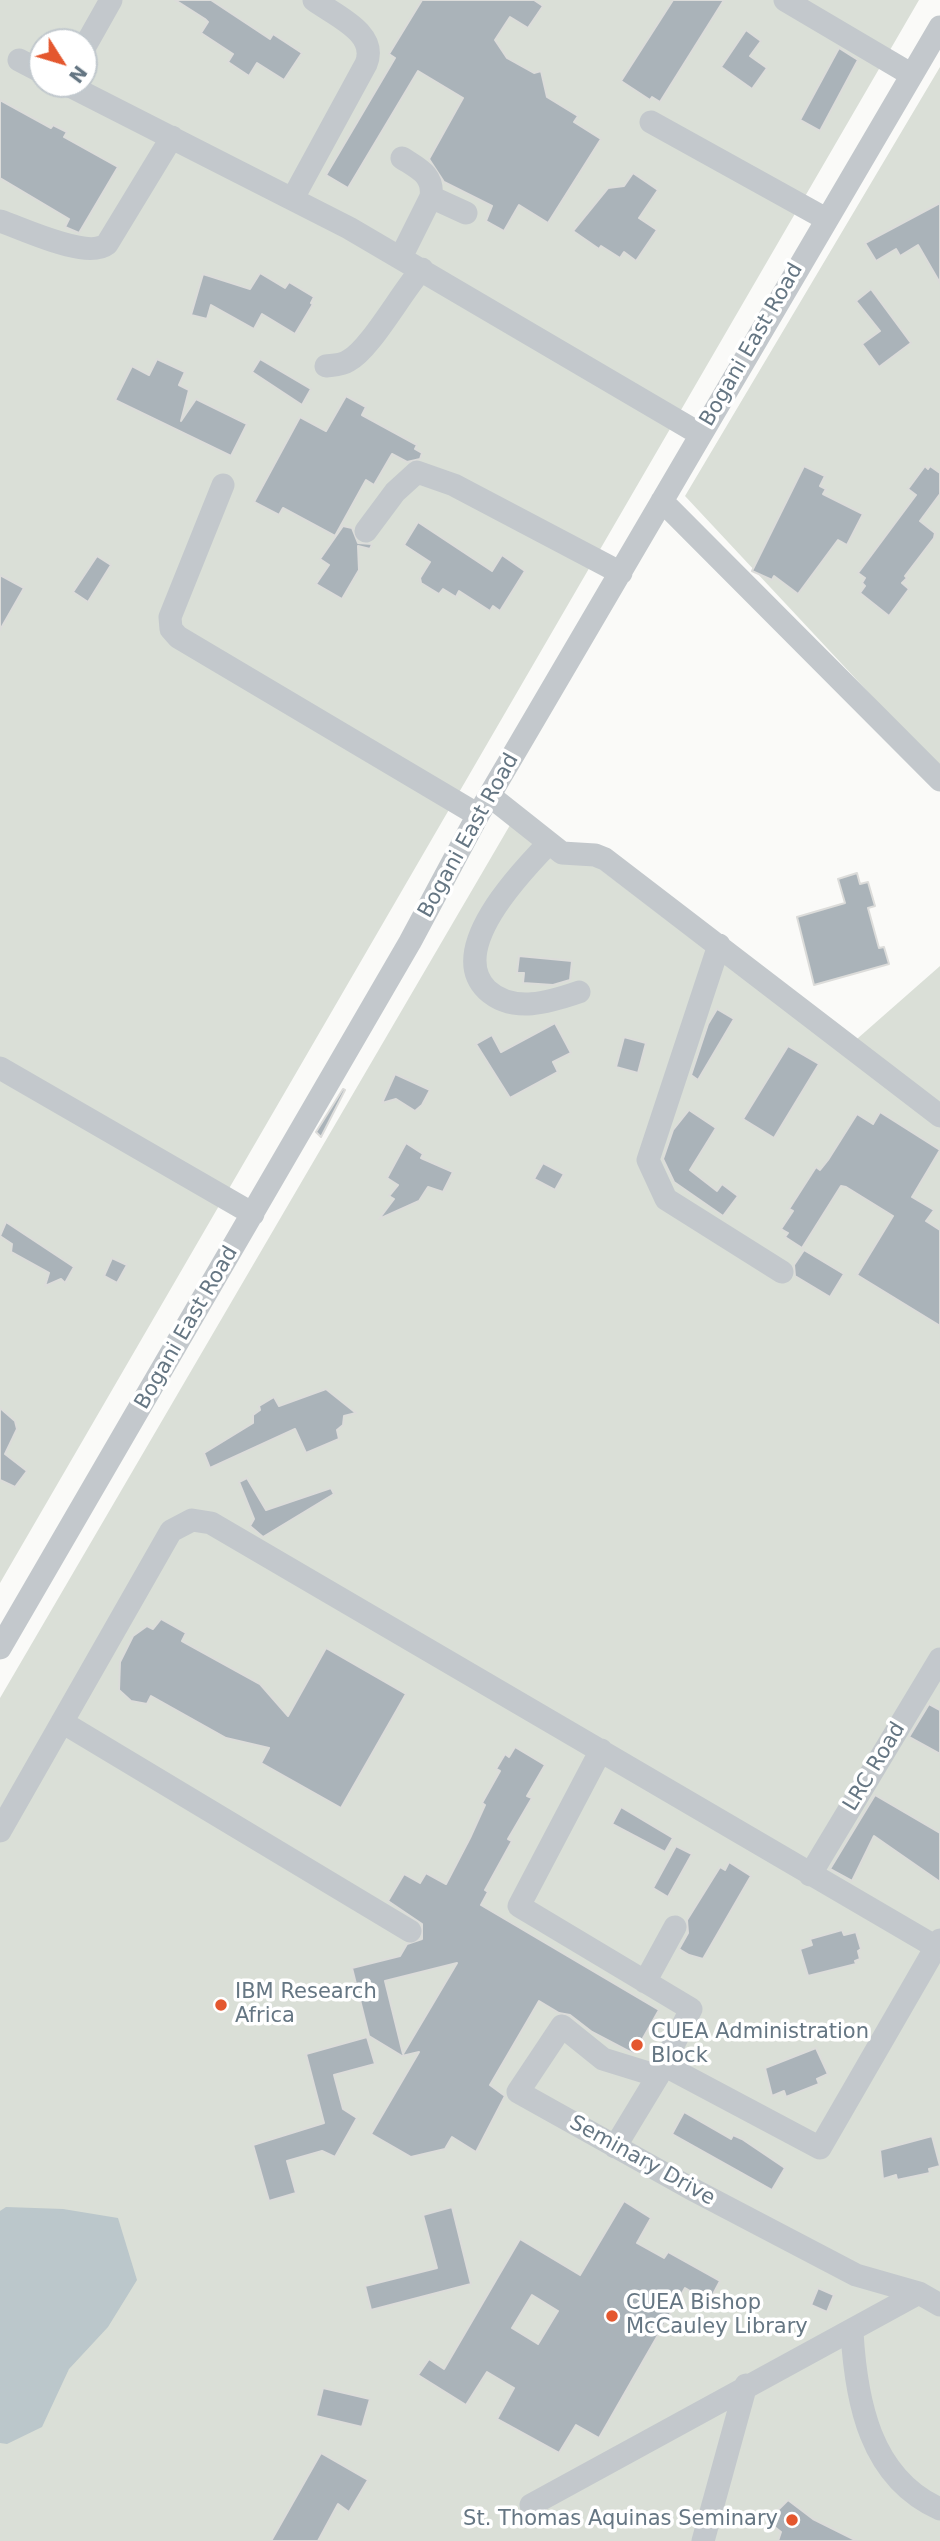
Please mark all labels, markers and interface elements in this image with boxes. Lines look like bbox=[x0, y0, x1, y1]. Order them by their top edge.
north arrow bbox=[28, 28, 98, 98]
text: N bbox=[65, 61, 92, 87]
street label: Bogani East Road bbox=[695, 259, 809, 431]
street label: Bogani East Road bbox=[413, 749, 525, 923]
street label: Bogani East Road bbox=[130, 1242, 244, 1414]
street label: LRC Road bbox=[839, 1718, 911, 1816]
place label: IBM Research Africa bbox=[235, 1980, 377, 2030]
marker: IBM Research Africa bbox=[213, 1997, 229, 2013]
place label: CUEA Administration Block bbox=[651, 2020, 869, 2070]
marker: CUEA Administration Block bbox=[629, 2037, 645, 2053]
street label: Seminary Drive bbox=[565, 2111, 719, 2211]
place label: CUEA Bishop McCauley Library bbox=[626, 2291, 808, 2341]
marker: CUEA Bishop McCauley Library bbox=[604, 2308, 620, 2324]
place label: St. Thomas Aquinas Seminary bbox=[463, 2507, 778, 2533]
marker: St. Thomas Aquinas Seminary bbox=[784, 2512, 800, 2528]

